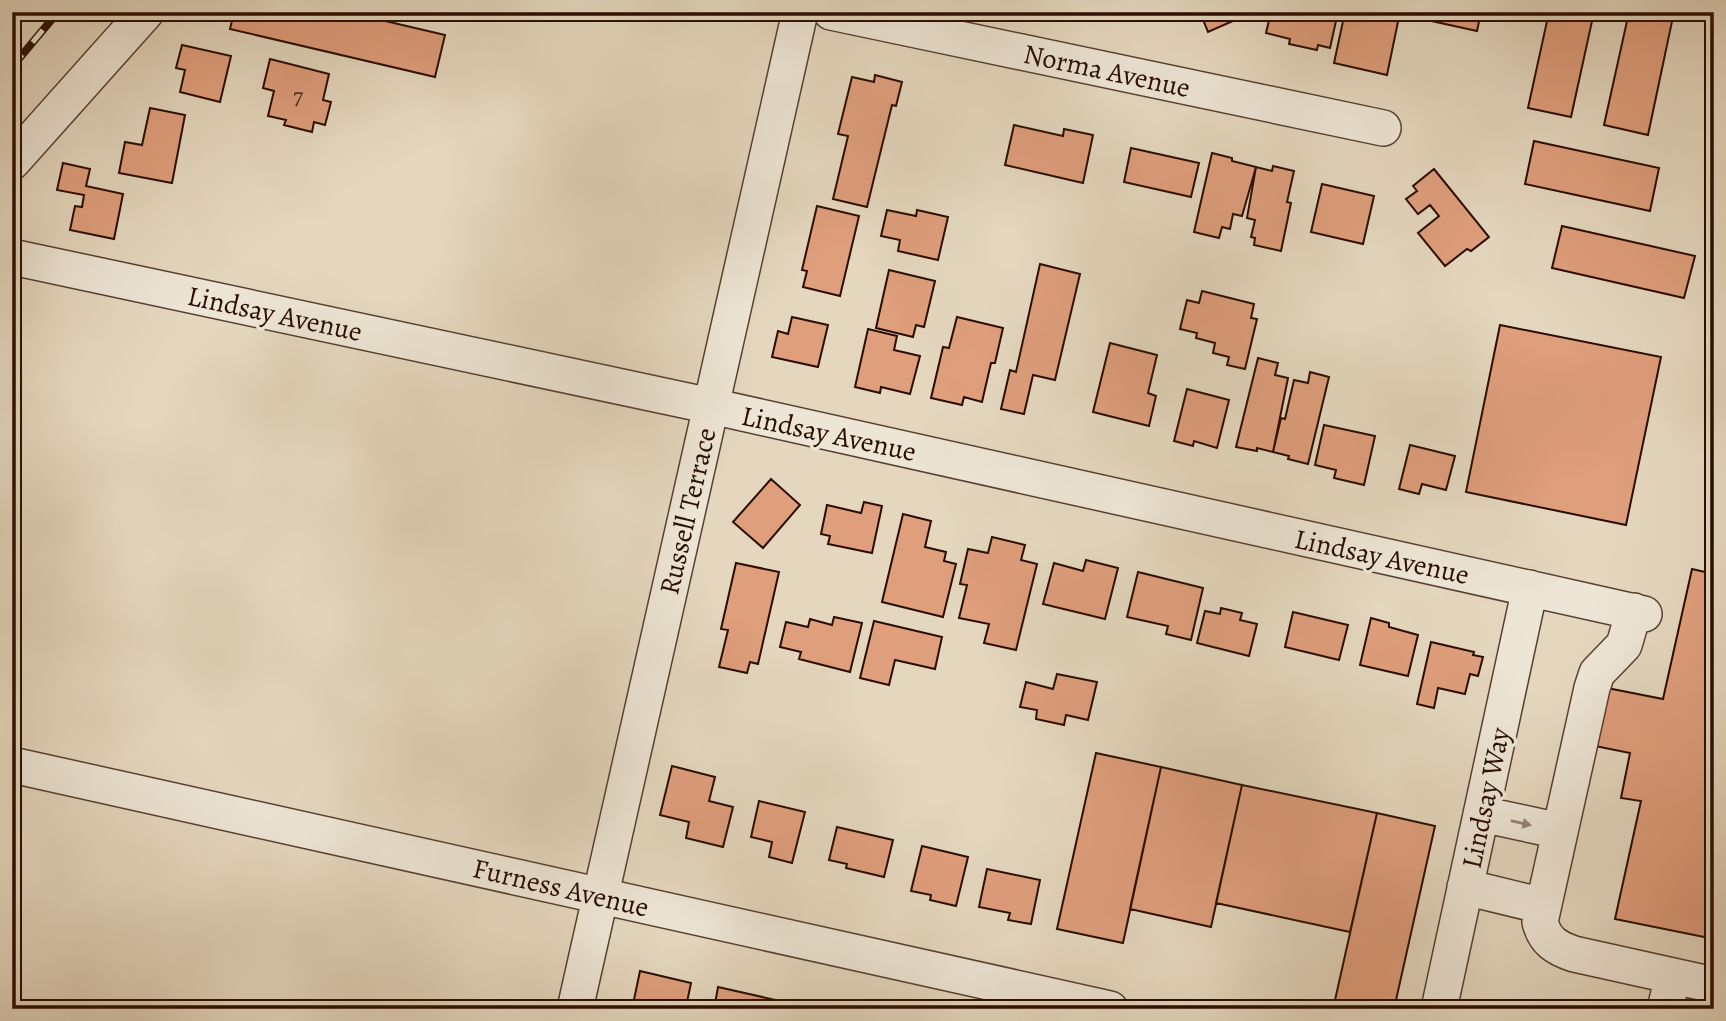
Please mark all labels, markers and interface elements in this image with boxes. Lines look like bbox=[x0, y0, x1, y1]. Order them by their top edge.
street label: Norma Avenue bbox=[1020, 35, 1194, 107]
house number: 7 bbox=[293, 80, 304, 112]
street label: Lindsay Avenue bbox=[184, 277, 366, 351]
street label: Lindsay Avenue bbox=[738, 397, 920, 471]
street label: Russell Terrace bbox=[650, 424, 726, 598]
street label: Lindsay Avenue bbox=[1291, 520, 1473, 594]
street label: Lindsay Way bbox=[1453, 724, 1520, 872]
one-way arrow bbox=[1510, 817, 1532, 828]
street label: Furness Avenue bbox=[469, 849, 653, 927]

